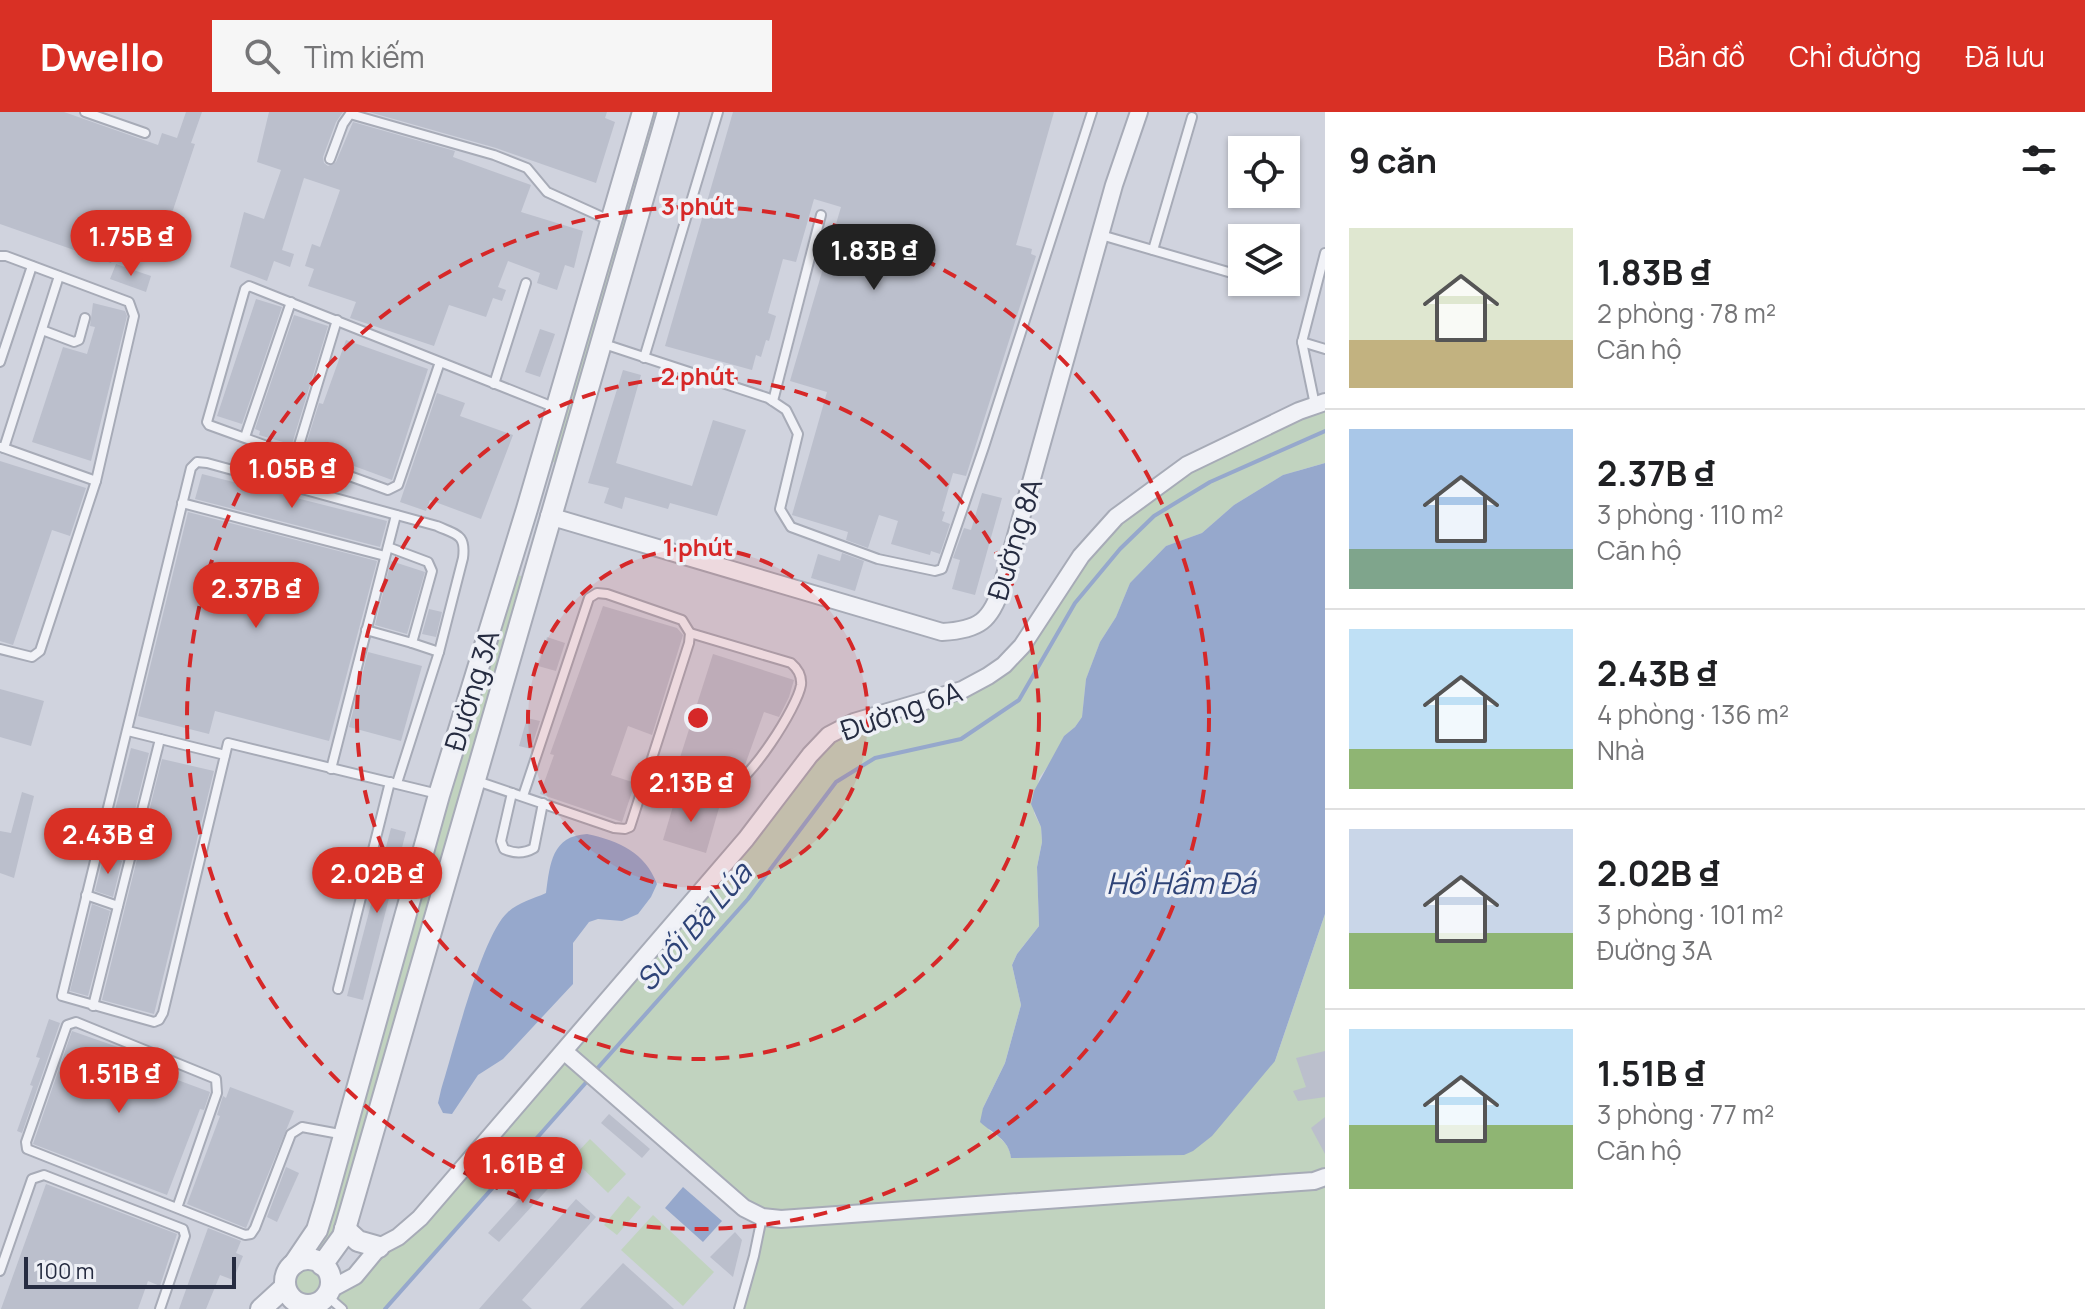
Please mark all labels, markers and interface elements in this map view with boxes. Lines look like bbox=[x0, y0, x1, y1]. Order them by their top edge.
search box bbox=[212, 20, 772, 92]
text: Dwello bbox=[40, 30, 164, 82]
icon: search bbox=[240, 34, 284, 78]
text: Tìm kiếm bbox=[304, 36, 425, 77]
text: Bản đồ bbox=[1657, 37, 1745, 75]
text: Chỉ đường bbox=[1789, 37, 1921, 75]
text: Đã lưu bbox=[1965, 37, 2045, 75]
map controls bbox=[1228, 136, 1300, 296]
button: locate bbox=[1228, 136, 1300, 208]
text: 9 căn bbox=[1349, 137, 1437, 183]
icon: filters bbox=[2017, 138, 2061, 182]
text: 3 phút bbox=[661, 189, 735, 222]
pin: 1.75B ₫ bbox=[57, 210, 205, 278]
text: 1.75B ₫ bbox=[89, 218, 174, 254]
pin: 1.83B ₫ bbox=[800, 224, 948, 292]
button: layers bbox=[1228, 224, 1300, 296]
text: 1.83B ₫ bbox=[831, 232, 917, 268]
text: 1.83B ₫ bbox=[1597, 249, 1711, 295]
icon: home bbox=[1413, 260, 1509, 356]
text: 2 phòng · 78 m² bbox=[1597, 295, 1776, 331]
text: Căn hộ bbox=[1597, 331, 1682, 367]
text: 2 phút bbox=[661, 359, 735, 392]
pin: 1.05B ₫ bbox=[218, 442, 366, 510]
text: 1.05B ₫ bbox=[248, 450, 336, 486]
text: 2.37B ₫ bbox=[1597, 450, 1715, 496]
icon: home bbox=[1413, 461, 1509, 557]
street label: Đường 8A bbox=[978, 473, 1051, 604]
text: 3 phòng · 110 m² bbox=[1597, 496, 1784, 532]
text: 1 phút bbox=[663, 530, 733, 563]
text: Căn hộ bbox=[1597, 532, 1682, 568]
pin: 2.37B ₫ bbox=[182, 562, 330, 630]
text: 2.37B ₫ bbox=[211, 570, 301, 606]
street label: Đường 3A bbox=[435, 625, 507, 755]
text: 2.43B ₫ bbox=[1597, 650, 1717, 696]
icon: home bbox=[1413, 661, 1509, 757]
street label: Đường 6A bbox=[835, 671, 967, 749]
text: 4 phòng · 136 m² bbox=[1597, 696, 1789, 732]
centre of rings bbox=[684, 704, 712, 732]
text: Nhà bbox=[1597, 732, 1645, 768]
pin: 2.13B ₫ bbox=[617, 756, 765, 824]
text: 2.13B ₫ bbox=[649, 764, 733, 800]
pin: 2.43B ₫ bbox=[34, 808, 182, 876]
text: 2.43B ₫ bbox=[62, 816, 154, 852]
pin: 2.02B ₫ bbox=[303, 847, 451, 915]
text: 2.02B ₫ bbox=[1597, 850, 1719, 896]
water label: Suối Bà Lúa bbox=[626, 852, 761, 999]
text: 2.02B ₫ bbox=[330, 855, 424, 891]
icon: home bbox=[1413, 861, 1509, 957]
water label: Hồ Hầm Đá bbox=[1106, 862, 1257, 903]
text: 3 phòng · 101 m² bbox=[1597, 896, 1784, 932]
text: Đường 3A bbox=[1597, 932, 1712, 968]
pin: 1.51B ₫ bbox=[45, 1047, 193, 1115]
text: 1.51B ₫ bbox=[1597, 1050, 1705, 1096]
text: 1.51B ₫ bbox=[78, 1055, 160, 1091]
icon: home bbox=[1413, 1061, 1509, 1157]
text: 3 phòng · 77 m² bbox=[1597, 1096, 1774, 1132]
text: Căn hộ bbox=[1597, 1132, 1682, 1168]
pin: 1.61B ₫ bbox=[449, 1137, 597, 1205]
text: 1.61B ₫ bbox=[481, 1145, 565, 1181]
scale bar bbox=[24, 1253, 236, 1289]
text: 100 m bbox=[36, 1256, 94, 1286]

